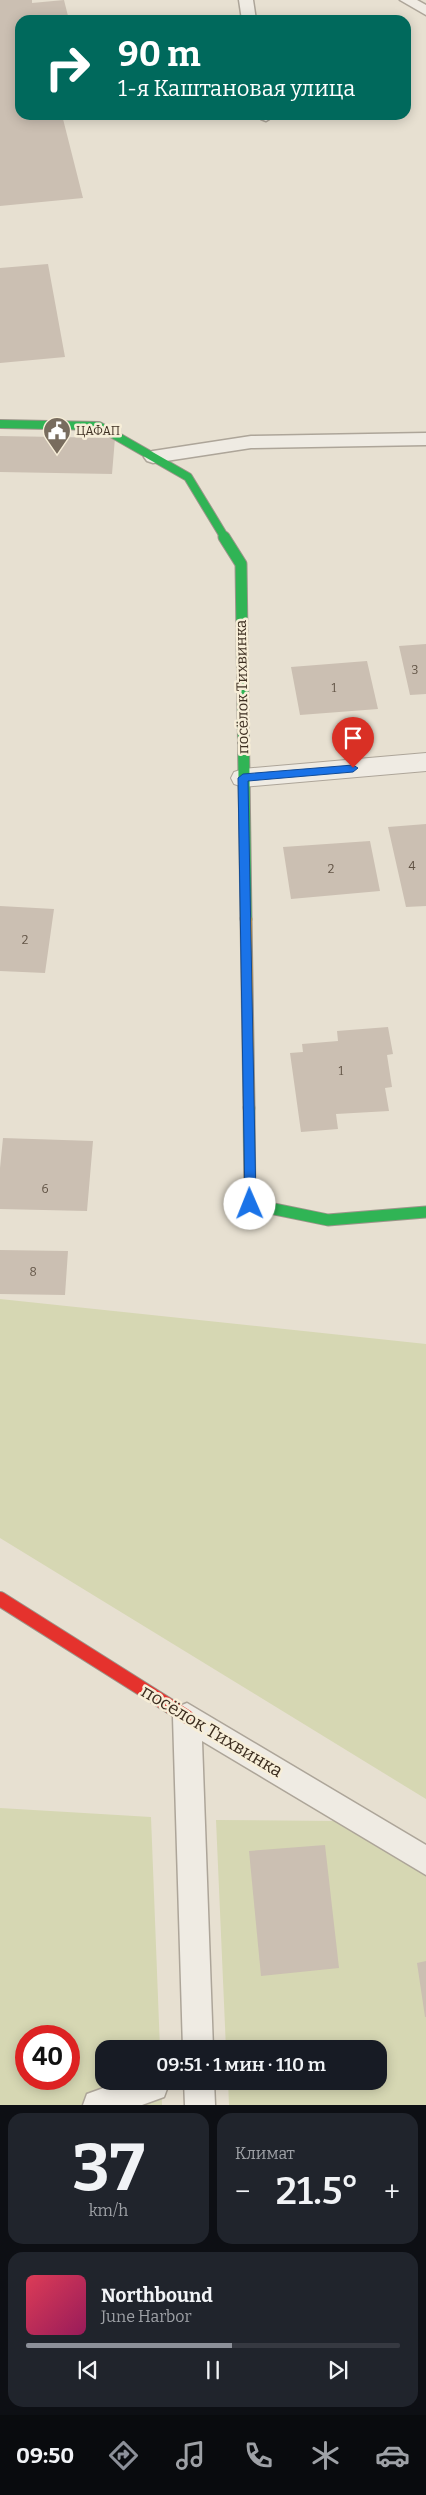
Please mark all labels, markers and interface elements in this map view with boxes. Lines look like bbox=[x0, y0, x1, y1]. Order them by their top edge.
text: 90 m bbox=[118, 33, 201, 75]
icon: right bbox=[35, 35, 100, 100]
text: 1-я Каштановая улица bbox=[118, 75, 355, 102]
public building icon: ЦАФАП bbox=[42, 416, 72, 455]
place label: ЦАФАП bbox=[76, 424, 120, 438]
street label: посёлок Тихвинка bbox=[232, 620, 252, 754]
house number: 3 bbox=[412, 663, 419, 677]
house number: 1 bbox=[332, 681, 337, 695]
pin bbox=[332, 717, 374, 768]
icon: arrive bbox=[339, 724, 367, 752]
house number: 4 bbox=[408, 859, 416, 873]
house number: 2 bbox=[328, 862, 334, 876]
house number: 2 bbox=[22, 933, 28, 947]
house number: 1 bbox=[339, 1064, 344, 1078]
position arrow bbox=[223, 1177, 275, 1229]
house number: 6 bbox=[41, 1182, 49, 1196]
house number: 8 bbox=[29, 1265, 37, 1279]
street label: посёлок Тихвинка bbox=[137, 1680, 287, 1782]
speed limit sign: 40 bbox=[15, 2025, 80, 2090]
text: 09:51 · 1 мин · 110 m bbox=[156, 2053, 326, 2076]
text: 37 bbox=[72, 2129, 145, 2207]
text: Климат bbox=[235, 2144, 295, 2163]
text: 21.5° bbox=[276, 2168, 359, 2214]
text: − bbox=[235, 2175, 250, 2208]
text: + bbox=[384, 2175, 400, 2208]
text: km/h bbox=[89, 2201, 128, 2220]
text: Northbound bbox=[101, 2284, 213, 2307]
text: June Harbor bbox=[101, 2307, 192, 2326]
icon: previous bbox=[74, 2356, 102, 2384]
icon: pause bbox=[199, 2356, 227, 2384]
icon: next bbox=[324, 2356, 352, 2384]
icon: directions bbox=[106, 2438, 141, 2473]
icon: music bbox=[173, 2438, 208, 2473]
icon: phone bbox=[241, 2438, 276, 2473]
icon: climate bbox=[308, 2438, 343, 2473]
icon: car bbox=[375, 2438, 410, 2473]
text: 09:50 bbox=[16, 2442, 74, 2469]

